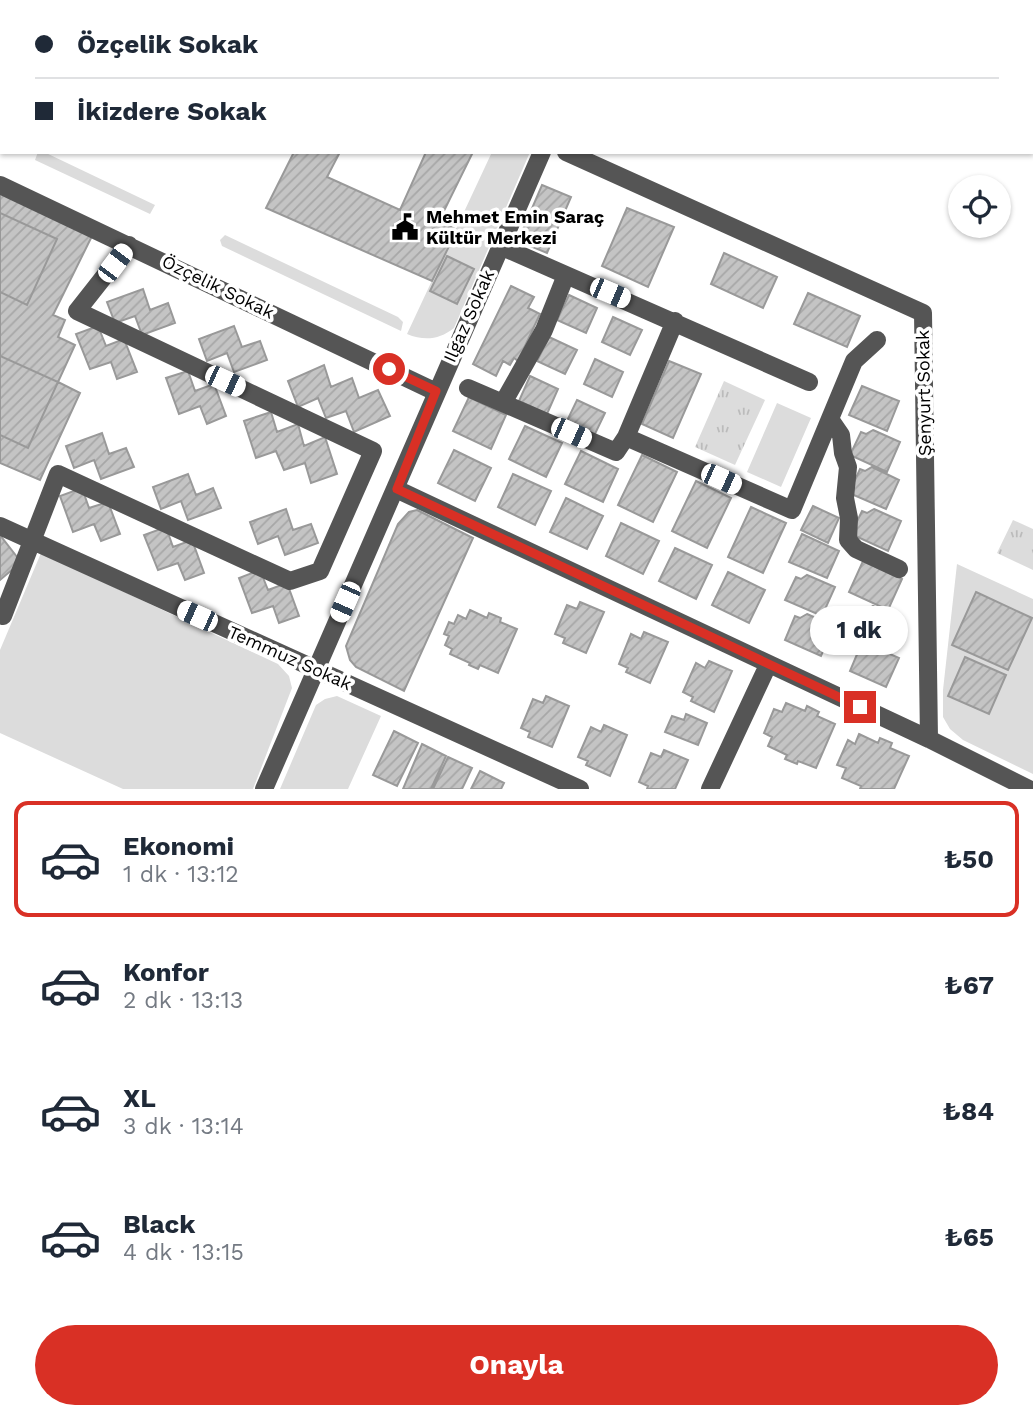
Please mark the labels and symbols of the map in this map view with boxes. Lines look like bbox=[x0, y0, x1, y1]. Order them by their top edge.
place label: Mehmet Emin Saraç Kültür Merkezi bbox=[426, 206, 604, 248]
public building icon: Mehmet Emin Saraç Kültür Merkezi bbox=[390, 212, 420, 242]
car bbox=[94, 240, 137, 286]
street label: Özçelik Sokak bbox=[159, 250, 278, 323]
street label: Ilgaz Sokak bbox=[439, 266, 498, 365]
car bbox=[587, 275, 634, 311]
street label: Şenyurt Sokak bbox=[912, 330, 935, 456]
route start bbox=[373, 353, 405, 385]
car bbox=[202, 363, 249, 399]
car bbox=[548, 415, 595, 451]
car bbox=[698, 461, 745, 497]
car bbox=[327, 579, 364, 625]
car bbox=[174, 598, 221, 634]
callout: 1 dk bbox=[811, 606, 909, 654]
street label: Temmuz Sokak bbox=[225, 621, 355, 694]
route end bbox=[844, 691, 876, 723]

